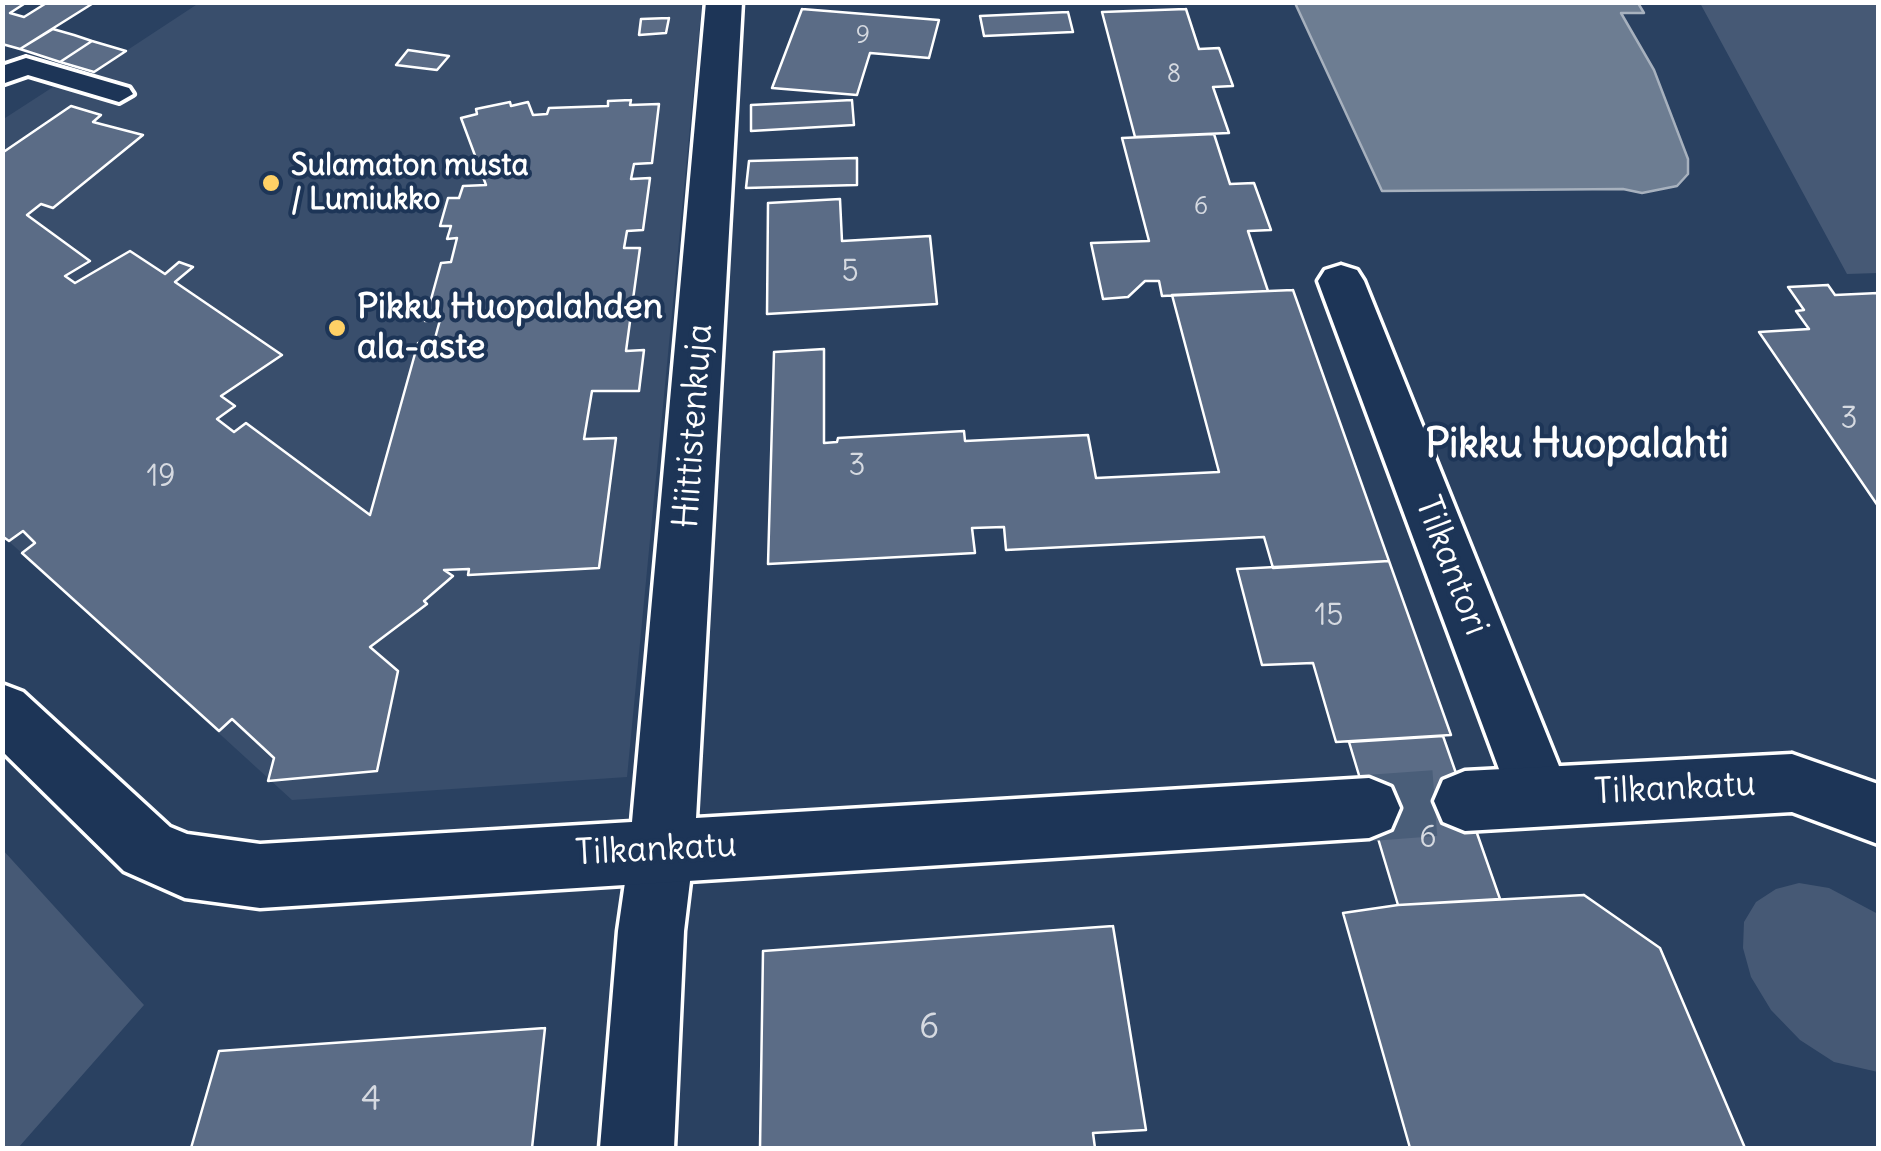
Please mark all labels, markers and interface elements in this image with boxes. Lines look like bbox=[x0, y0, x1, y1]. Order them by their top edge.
house number: 9 bbox=[856, 21, 870, 51]
house number: 8 bbox=[1167, 60, 1181, 90]
place label: Sulamaton musta / Lumiukko bbox=[291, 148, 529, 218]
marker: Sulamaton musta / Lumiukko bbox=[260, 172, 282, 194]
house number: 6 bbox=[1194, 192, 1208, 222]
house number: 5 bbox=[841, 254, 859, 290]
place label: Pikku Huopalahden ala-aste bbox=[357, 287, 663, 369]
marker: Pikku Huopalahden ala-aste bbox=[326, 317, 348, 339]
street label: Hiittistenkuja bbox=[666, 322, 722, 530]
house number: 3 bbox=[1840, 401, 1858, 437]
district label: Pikku Huopalahti bbox=[1425, 422, 1729, 470]
house number: 3 bbox=[848, 448, 866, 484]
house number: 19 bbox=[146, 459, 176, 495]
street label: Tilkantori bbox=[1405, 491, 1497, 641]
house number: 15 bbox=[1314, 598, 1344, 634]
street label: Tilkankatu bbox=[1593, 764, 1757, 814]
house number: 6 bbox=[1419, 820, 1437, 856]
street label: Tilkankatu bbox=[574, 825, 738, 875]
house number: 6 bbox=[919, 1007, 939, 1049]
house number: 4 bbox=[361, 1079, 381, 1121]

